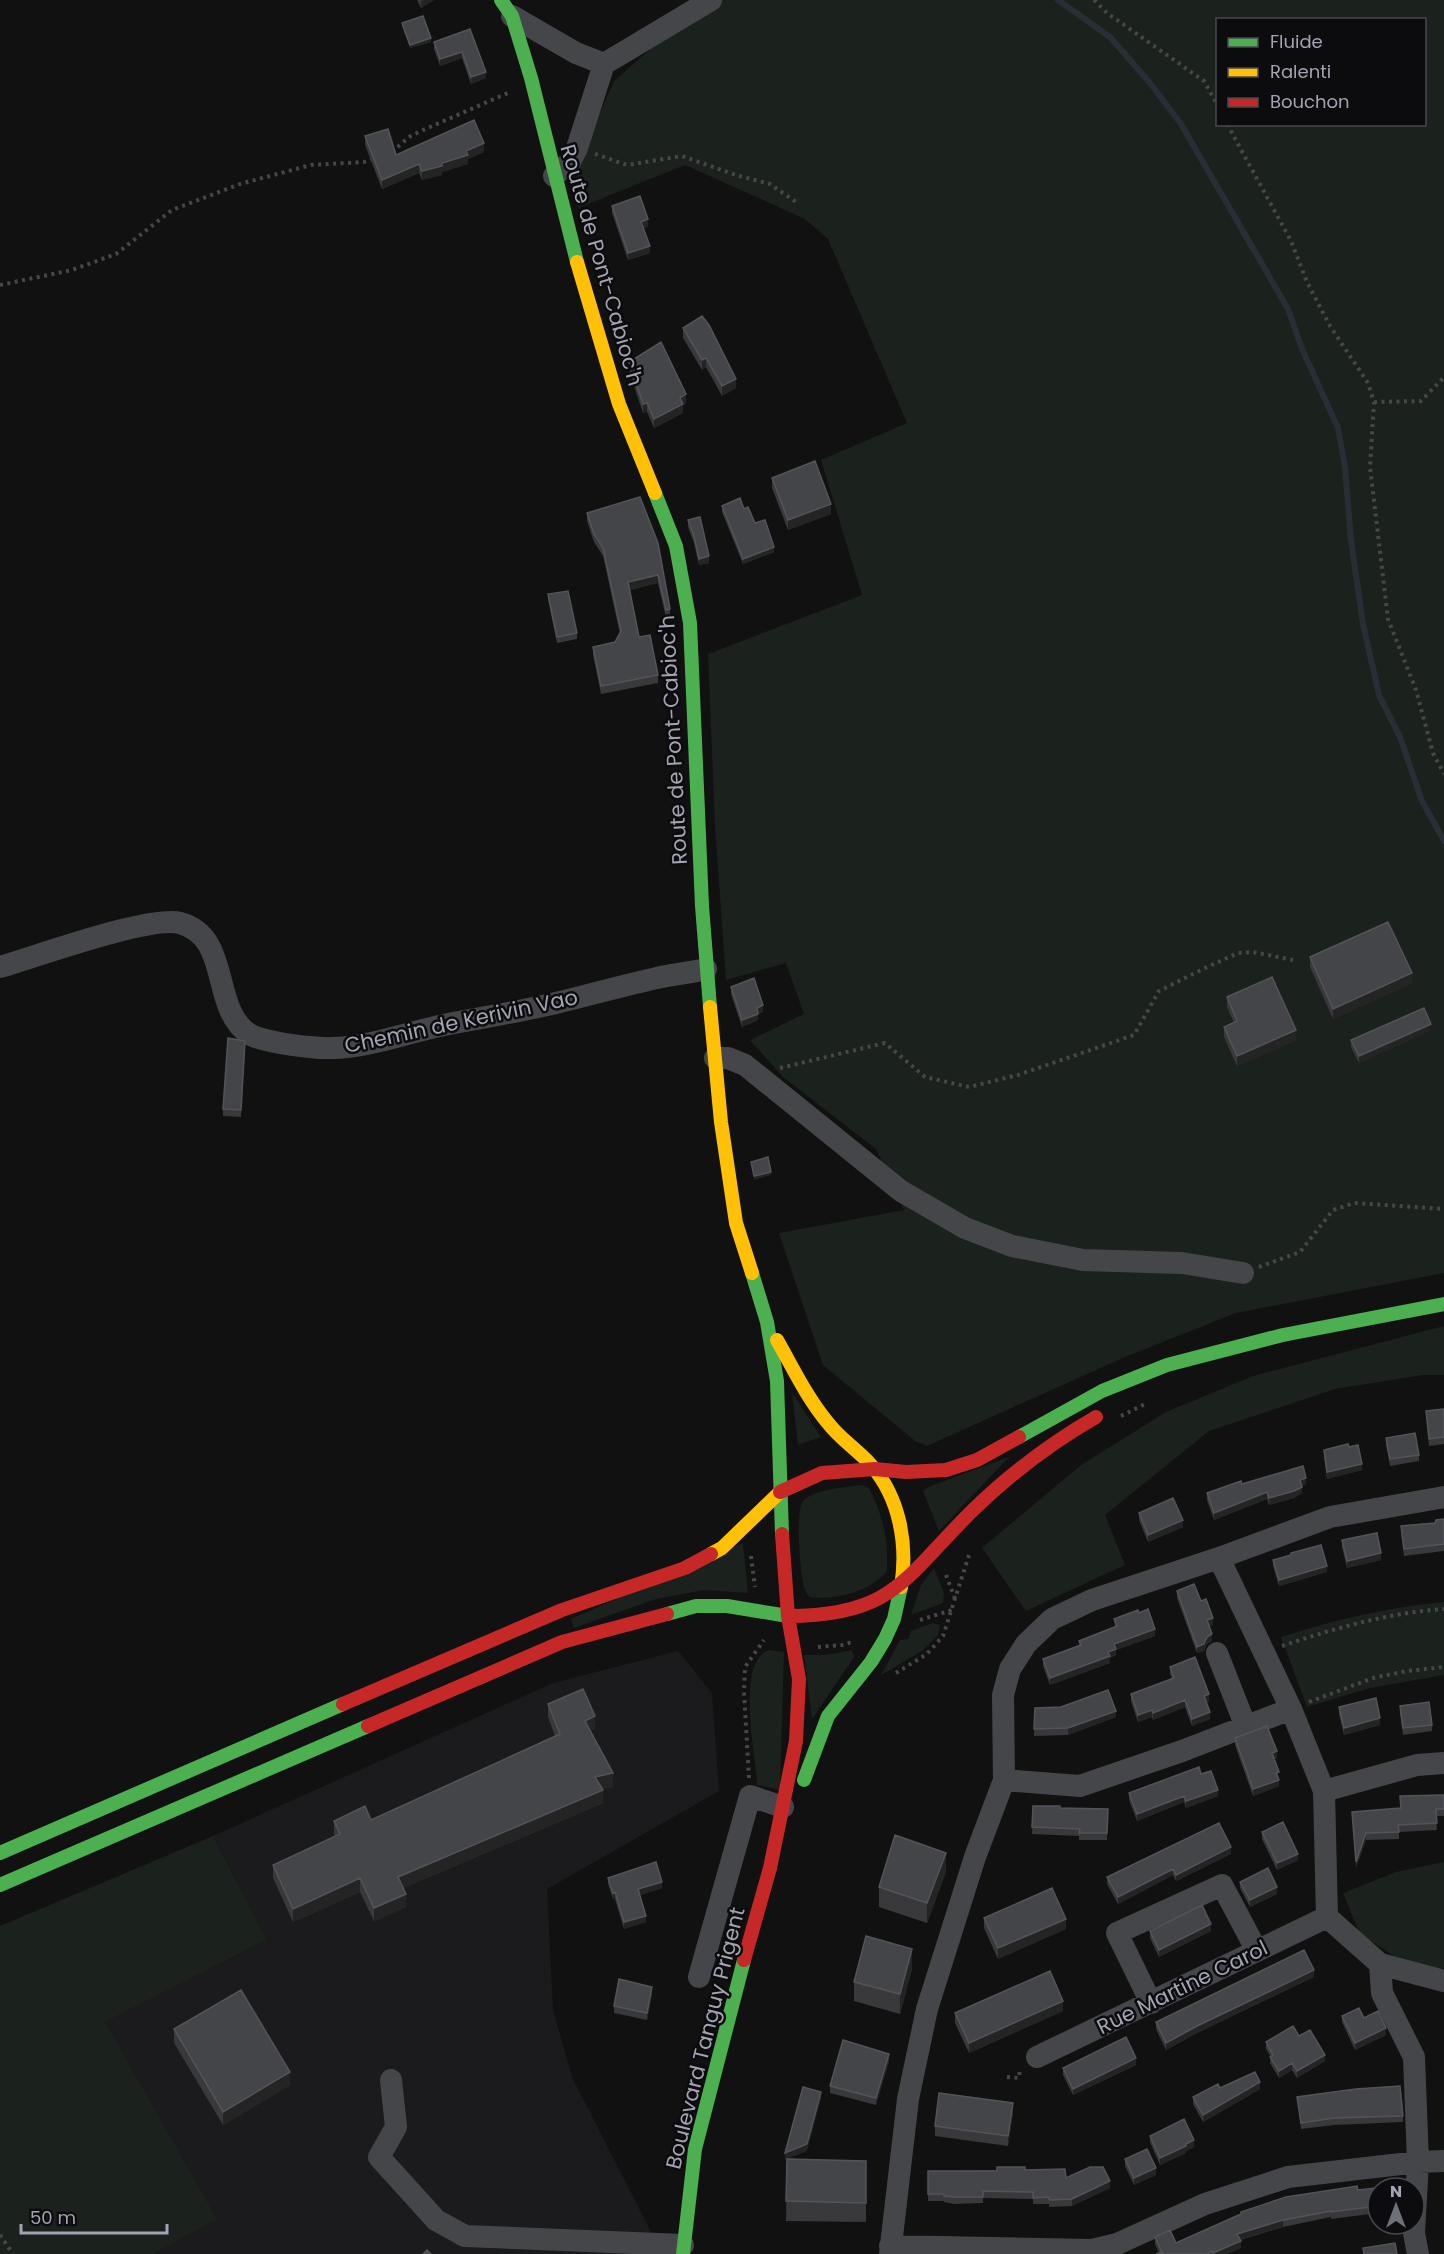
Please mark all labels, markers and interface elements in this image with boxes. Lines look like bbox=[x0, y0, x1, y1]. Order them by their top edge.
legend bbox=[1216, 18, 1426, 126]
text: Fluide bbox=[1270, 29, 1323, 54]
text: Ralenti bbox=[1270, 59, 1331, 84]
text: Bouchon bbox=[1270, 89, 1350, 114]
street label: Route de Pont-Cabioc'h bbox=[554, 141, 650, 389]
street label: Route de Pont-Cabioc'h bbox=[652, 615, 694, 865]
street label: Chemin de Kerivin Vao bbox=[342, 982, 580, 1060]
street label: Boulevard Tanguy Prigent bbox=[658, 1904, 752, 2172]
street label: Rue Martine Carol bbox=[1092, 1933, 1272, 2041]
north arrow bbox=[1366, 2176, 1426, 2236]
text: N bbox=[1390, 2180, 1402, 2203]
scale bar bbox=[21, 2197, 166, 2235]
text: 50 m bbox=[30, 2205, 76, 2230]

